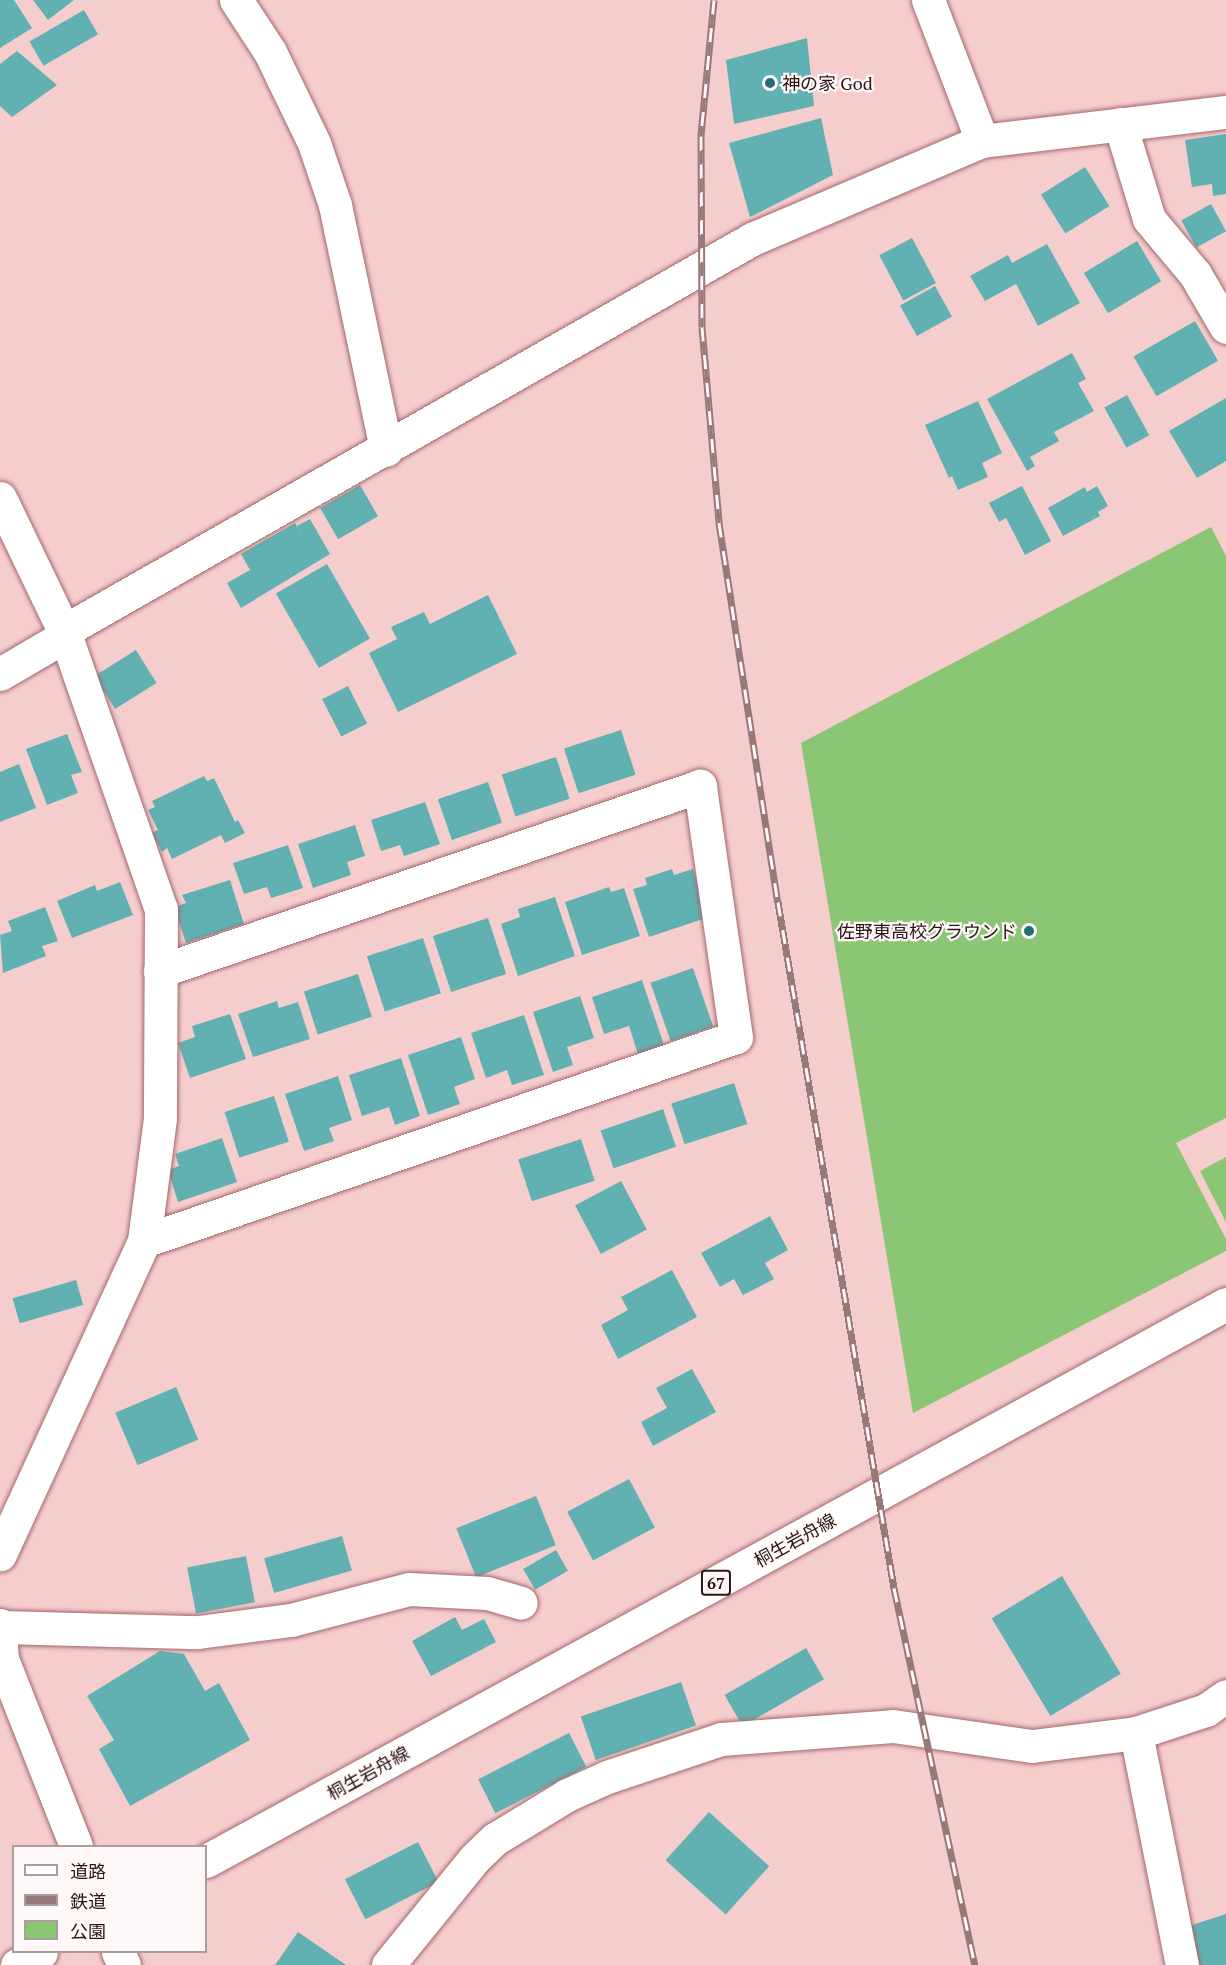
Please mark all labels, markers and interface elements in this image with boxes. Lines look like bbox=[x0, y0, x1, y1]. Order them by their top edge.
place label: 神の家 God bbox=[782, 72, 873, 94]
marker: 神の家 God bbox=[763, 76, 777, 90]
place label: 佐野東高校グラウンド bbox=[837, 920, 1017, 942]
marker: 佐野東高校グラウンド bbox=[1022, 924, 1036, 938]
street label: 桐生岩舟線 bbox=[750, 1509, 840, 1571]
road number: 67 bbox=[700, 1570, 732, 1596]
street label: 桐生岩舟線 bbox=[323, 1742, 413, 1804]
legend bbox=[12, 1845, 207, 1953]
text: 道路 bbox=[70, 1859, 106, 1883]
text: 鉄道 bbox=[70, 1889, 106, 1913]
text: 公園 bbox=[70, 1919, 106, 1943]

